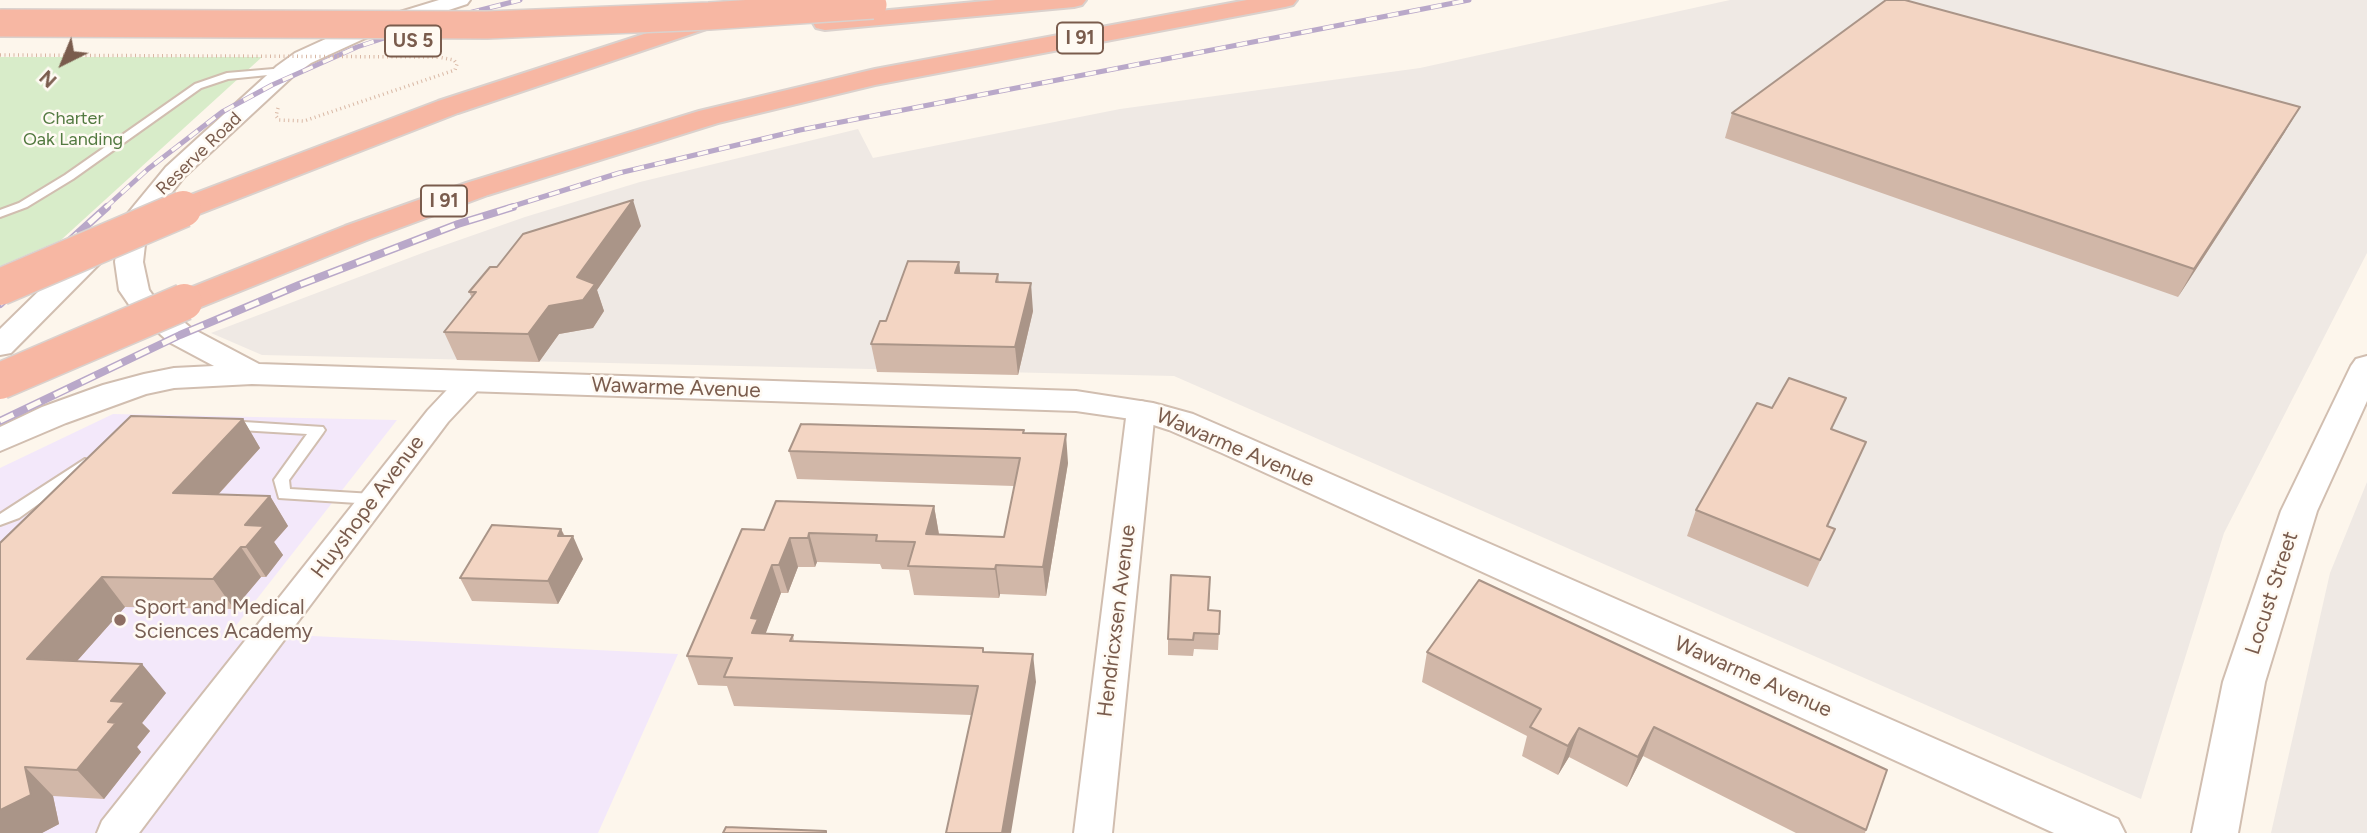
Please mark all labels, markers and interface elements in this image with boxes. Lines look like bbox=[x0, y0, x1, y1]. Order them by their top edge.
road number: I 91 bbox=[1057, 22, 1103, 54]
road number: US 5 bbox=[385, 25, 441, 56]
north arrow bbox=[28, 28, 98, 98]
text: N bbox=[35, 65, 62, 92]
park label: Charter Oak Landing bbox=[23, 108, 123, 150]
street label: Reserve Road bbox=[152, 108, 246, 200]
road number: I 91 bbox=[421, 186, 467, 216]
street label: Wawarme Avenue bbox=[591, 372, 761, 404]
street label: Wawarme Avenue bbox=[1152, 403, 1318, 493]
street label: Huyshope Avenue bbox=[306, 431, 430, 583]
street label: Hendricxsen Avenue bbox=[1093, 523, 1141, 719]
street label: Locust Street bbox=[2240, 528, 2304, 658]
place label: Sport and Medical Sciences Academy bbox=[134, 595, 313, 645]
marker: Sport and Medical Sciences Academy bbox=[112, 612, 128, 628]
street label: Wawarme Avenue bbox=[1670, 631, 1836, 723]

